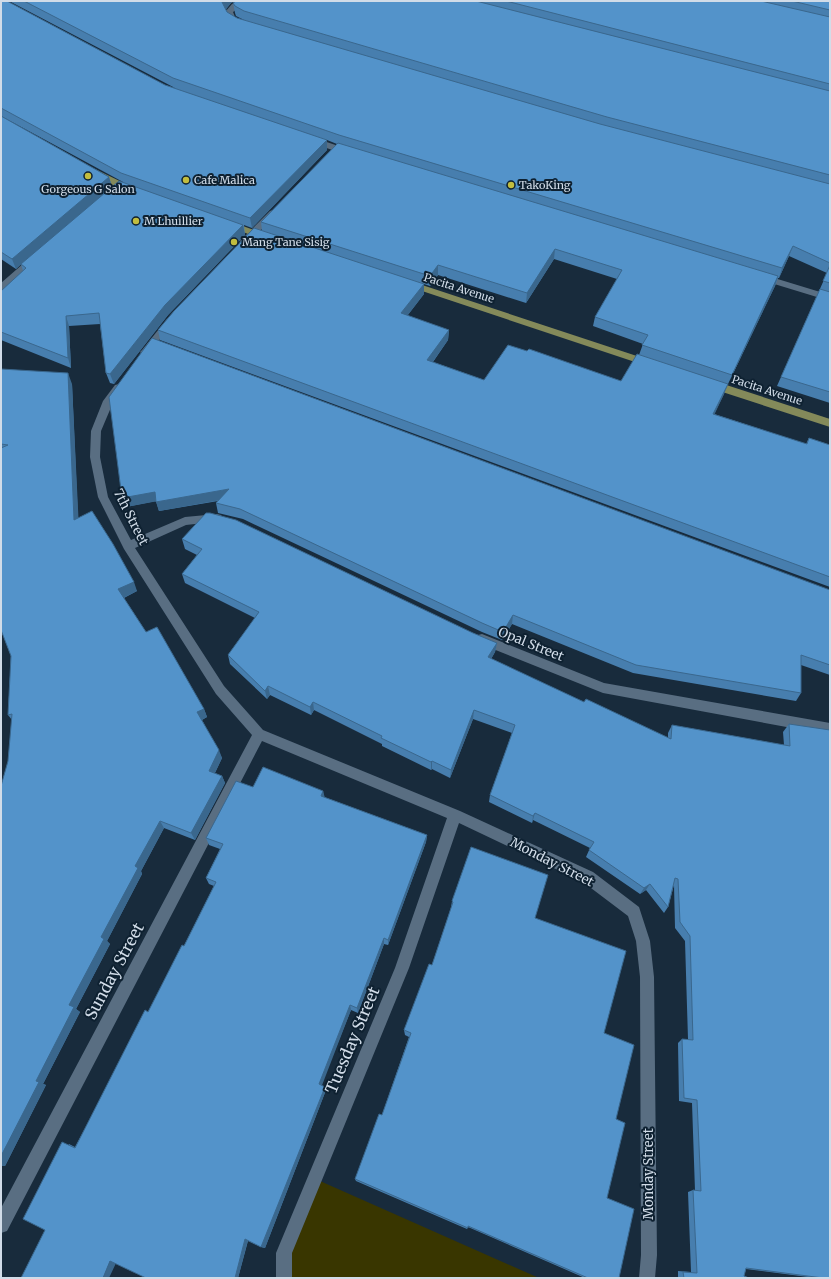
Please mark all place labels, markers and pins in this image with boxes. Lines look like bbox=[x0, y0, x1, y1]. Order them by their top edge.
marker: Gorgeous G Salon bbox=[83, 171, 93, 181]
place label: Cafe Malica bbox=[194, 173, 255, 187]
marker: Cafe Malica bbox=[181, 175, 191, 185]
place label: TakoKing bbox=[519, 178, 571, 192]
marker: TakoKing bbox=[506, 180, 516, 190]
place label: Gorgeous G Salon bbox=[41, 182, 135, 196]
place label: M Lhuillier bbox=[144, 214, 203, 228]
marker: M Lhuillier bbox=[131, 216, 141, 226]
place label: Mang Tane Sisig bbox=[242, 235, 330, 249]
marker: Mang Tane Sisig bbox=[229, 237, 239, 247]

